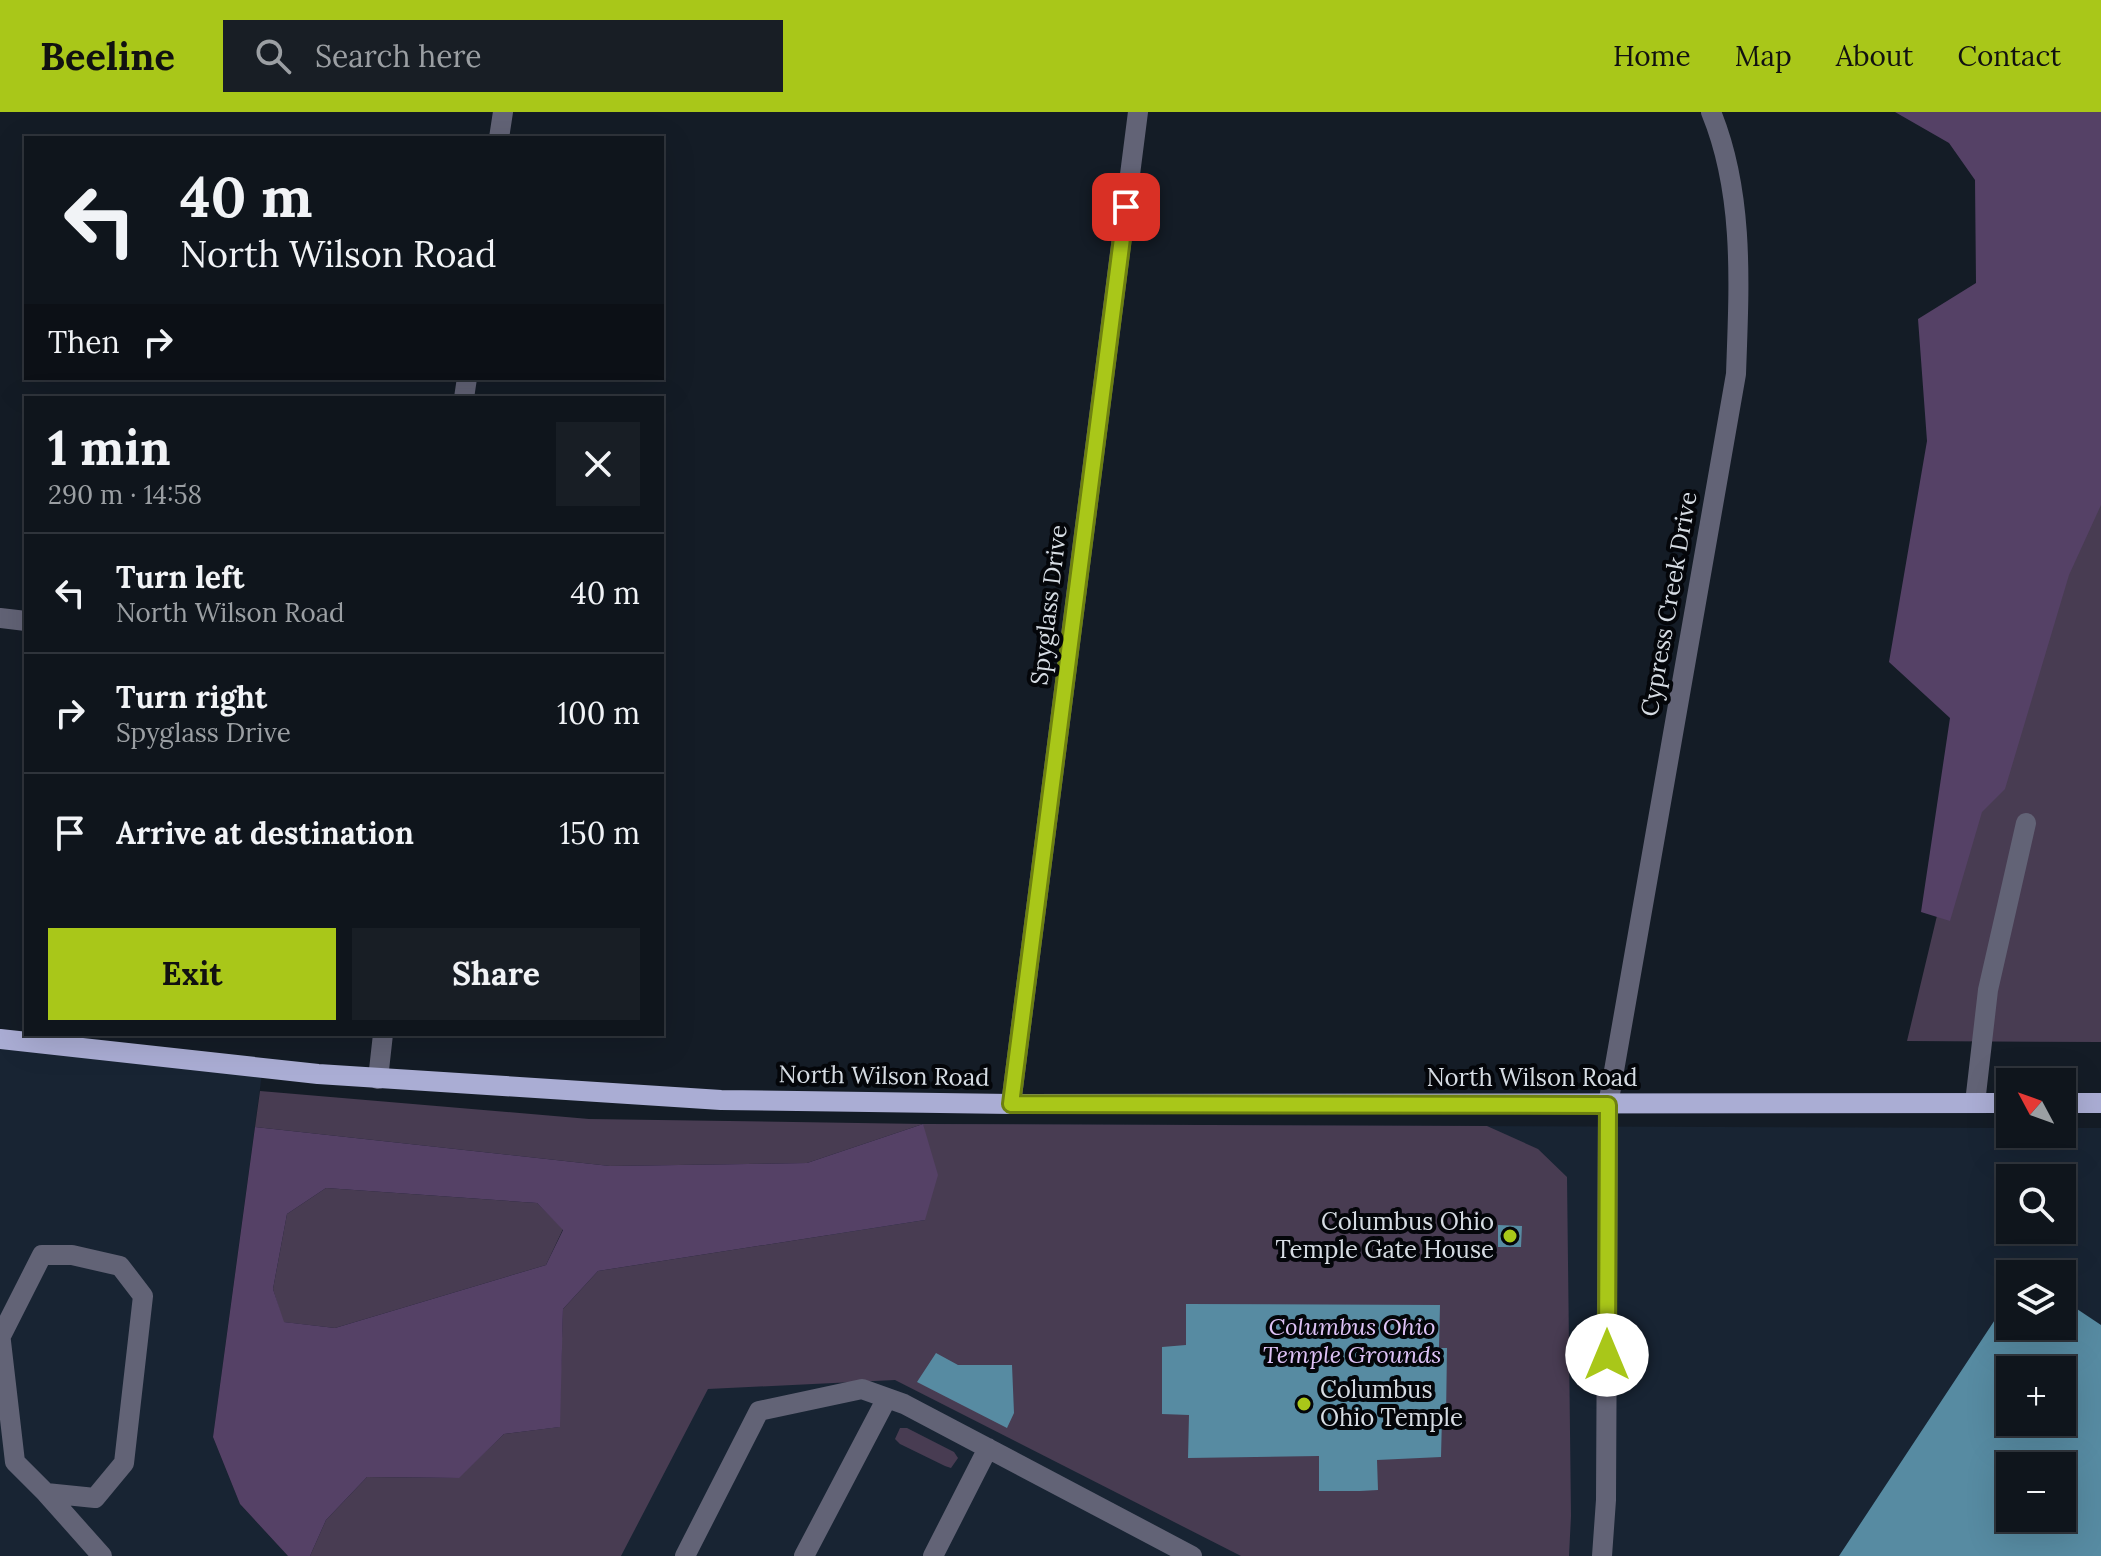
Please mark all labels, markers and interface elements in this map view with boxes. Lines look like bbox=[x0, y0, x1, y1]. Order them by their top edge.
search box bbox=[223, 20, 783, 92]
text: Beeline bbox=[40, 32, 175, 80]
icon: search bbox=[251, 34, 295, 78]
text: Search here bbox=[315, 37, 482, 75]
text: Home bbox=[1613, 38, 1691, 74]
text: Map bbox=[1735, 38, 1792, 74]
text: About bbox=[1836, 38, 1913, 74]
text: Contact bbox=[1957, 38, 2061, 74]
text: 40 m bbox=[180, 161, 313, 232]
icon: left bbox=[48, 168, 152, 272]
pin bbox=[1092, 173, 1160, 241]
icon: arrive bbox=[1104, 185, 1148, 229]
text: North Wilson Road bbox=[180, 231, 497, 277]
icon: right bbox=[136, 320, 180, 364]
text: Then bbox=[48, 323, 120, 361]
text: 1 min bbox=[48, 417, 171, 478]
button: close bbox=[556, 422, 640, 506]
text: 290 m · 14:58 bbox=[48, 478, 202, 511]
street label: Cypress Creek Drive bbox=[1633, 489, 1704, 719]
street label: Spyglass Drive bbox=[1023, 523, 1074, 687]
text: Turn left bbox=[116, 558, 244, 596]
icon: left bbox=[48, 571, 92, 615]
text: 40 m bbox=[570, 574, 640, 612]
text: North Wilson Road bbox=[116, 596, 345, 629]
text: Turn right bbox=[116, 678, 267, 716]
icon: right bbox=[48, 691, 92, 735]
text: 100 m bbox=[557, 694, 640, 732]
text: Spyglass Drive bbox=[116, 716, 291, 749]
icon: arrive bbox=[48, 811, 92, 855]
text: Arrive at destination bbox=[116, 814, 414, 852]
text: 150 m bbox=[559, 814, 640, 852]
button: Exit bbox=[48, 928, 336, 1020]
button: Share bbox=[352, 928, 640, 1020]
street label: North Wilson Road bbox=[778, 1058, 990, 1093]
street label: North Wilson Road bbox=[1426, 1062, 1638, 1093]
north arrow bbox=[1996, 1068, 2076, 1148]
map controls bbox=[1996, 1068, 2076, 1532]
button: search bbox=[1996, 1164, 2076, 1244]
place label: Columbus Ohio Temple Gate House bbox=[1275, 1206, 1494, 1265]
marker: Columbus Ohio Temple Gate House bbox=[1501, 1227, 1519, 1245]
button: layers bbox=[1996, 1260, 2076, 1340]
park label: Columbus Ohio Temple Grounds bbox=[1263, 1311, 1441, 1370]
position arrow bbox=[1565, 1313, 1649, 1397]
button: + bbox=[1996, 1356, 2076, 1436]
place label: Columbus Ohio Temple bbox=[1320, 1374, 1463, 1433]
marker: Columbus Ohio Temple bbox=[1295, 1395, 1313, 1413]
button: − bbox=[1996, 1452, 2076, 1532]

